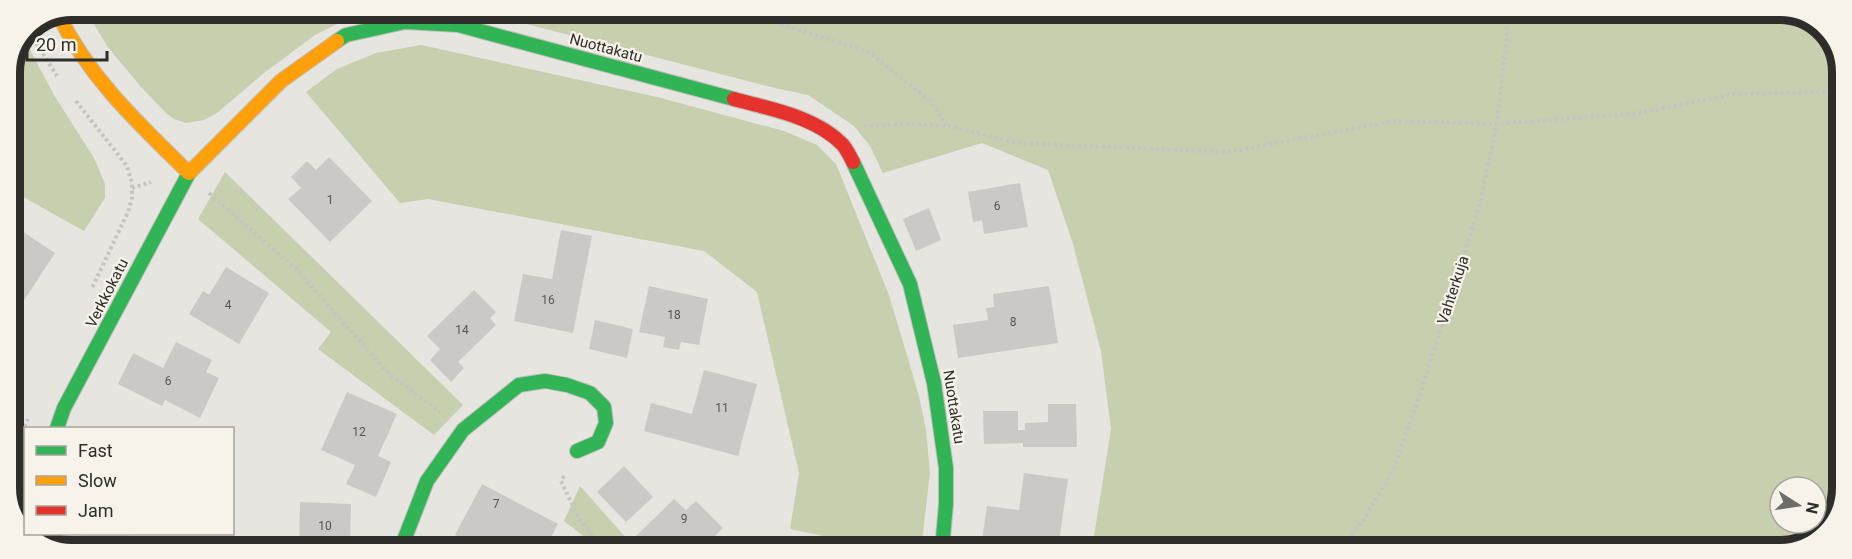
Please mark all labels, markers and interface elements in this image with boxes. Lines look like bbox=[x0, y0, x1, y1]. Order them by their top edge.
scale bar bbox=[27, 24, 106, 62]
street label: Nuottakatu bbox=[568, 30, 644, 66]
text: 20 m bbox=[36, 34, 76, 55]
house number: 1 bbox=[327, 193, 333, 207]
house number: 6 bbox=[994, 199, 1001, 213]
street label: Vahterkuja bbox=[1433, 253, 1473, 327]
street label: Verkkokatu bbox=[82, 256, 132, 330]
house number: 16 bbox=[541, 293, 555, 307]
house number: 4 bbox=[225, 298, 232, 312]
house number: 18 bbox=[667, 308, 681, 322]
house number: 8 bbox=[1010, 315, 1017, 329]
house number: 14 bbox=[455, 323, 469, 337]
street label: Nuottakatu bbox=[939, 369, 969, 445]
house number: 6 bbox=[165, 374, 172, 388]
house number: 11 bbox=[715, 401, 729, 415]
house number: 12 bbox=[352, 425, 366, 439]
legend bbox=[24, 427, 234, 535]
text: Fast bbox=[78, 440, 113, 461]
text: Slow bbox=[78, 470, 117, 491]
north arrow bbox=[1768, 475, 1828, 535]
house number: 7 bbox=[493, 497, 500, 511]
text: Jam bbox=[78, 500, 114, 521]
text: N bbox=[1802, 501, 1823, 516]
house number: 9 bbox=[681, 512, 687, 526]
house number: 10 bbox=[318, 519, 332, 533]

